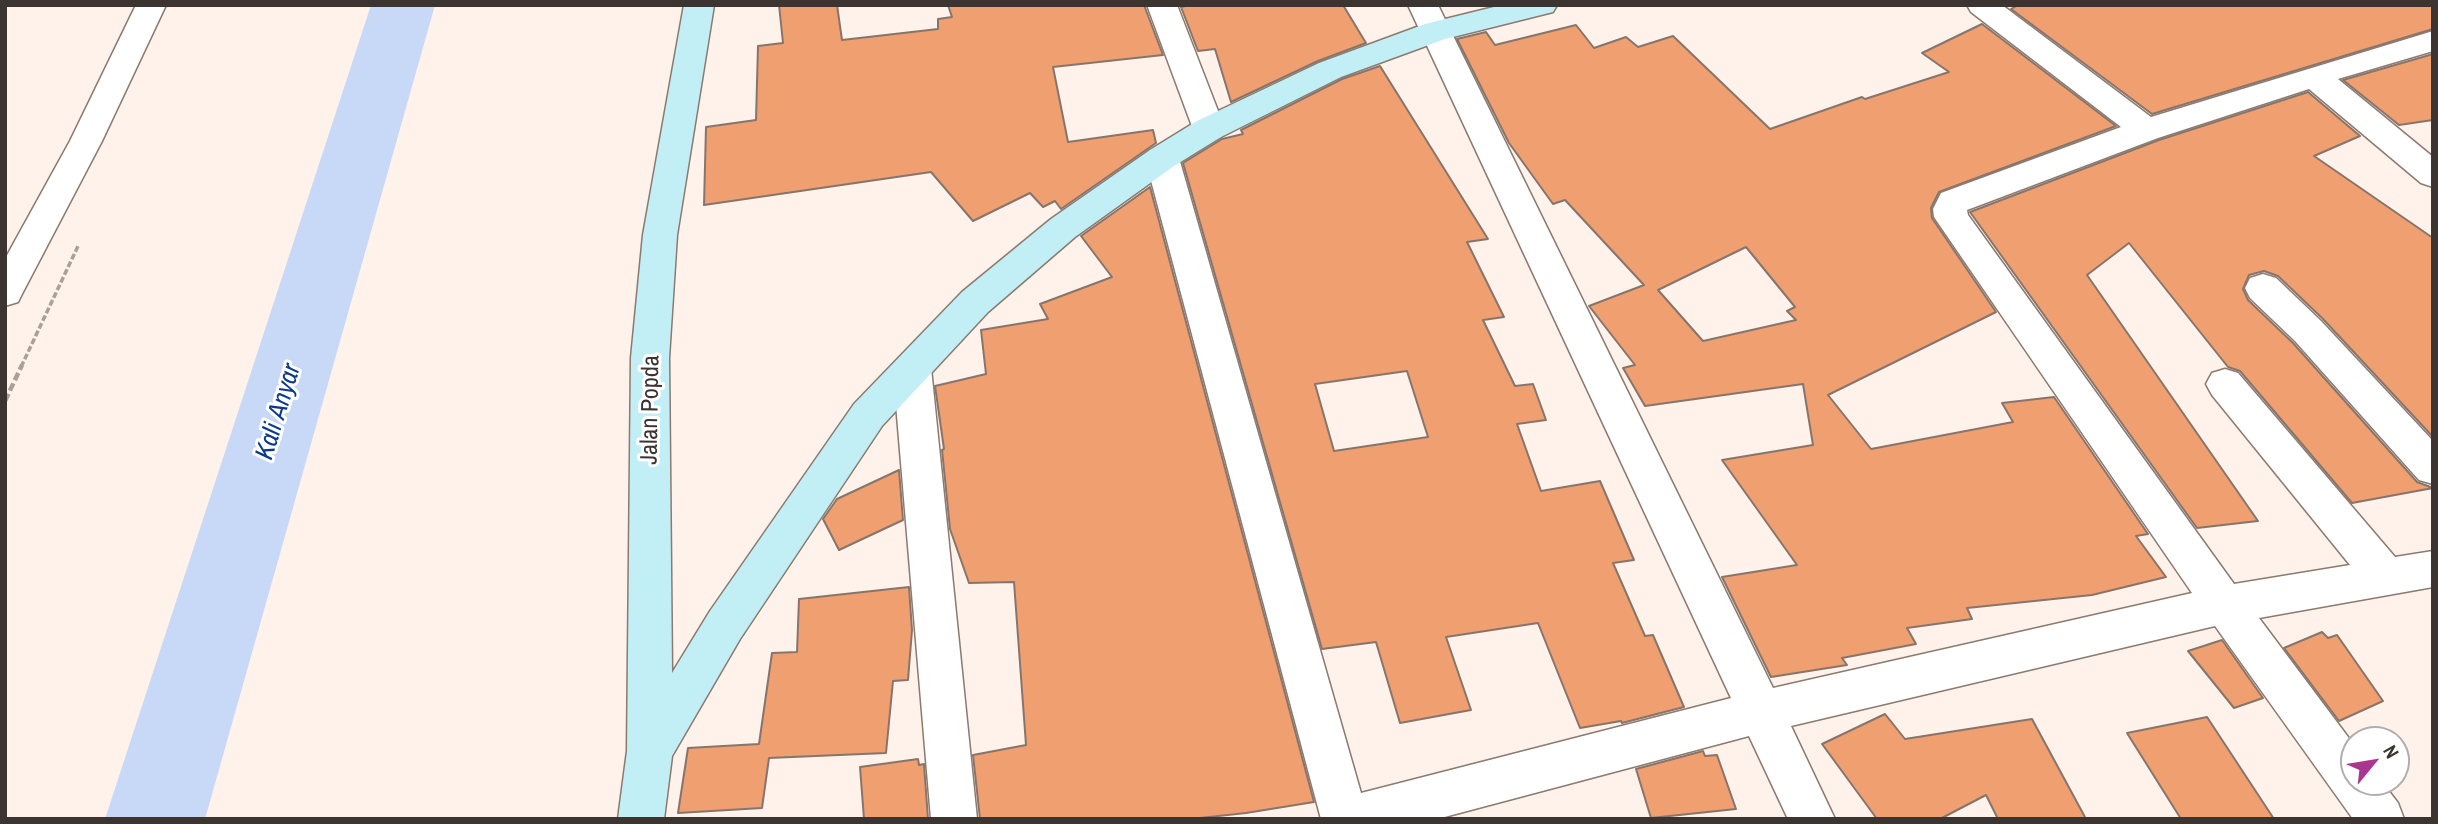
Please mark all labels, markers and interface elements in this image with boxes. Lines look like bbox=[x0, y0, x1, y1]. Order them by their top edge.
street label: Jalan Popda bbox=[636, 355, 666, 465]
water label: Kali Anyar bbox=[250, 360, 308, 464]
north arrow bbox=[2340, 726, 2410, 796]
text: N bbox=[2377, 740, 2406, 763]

